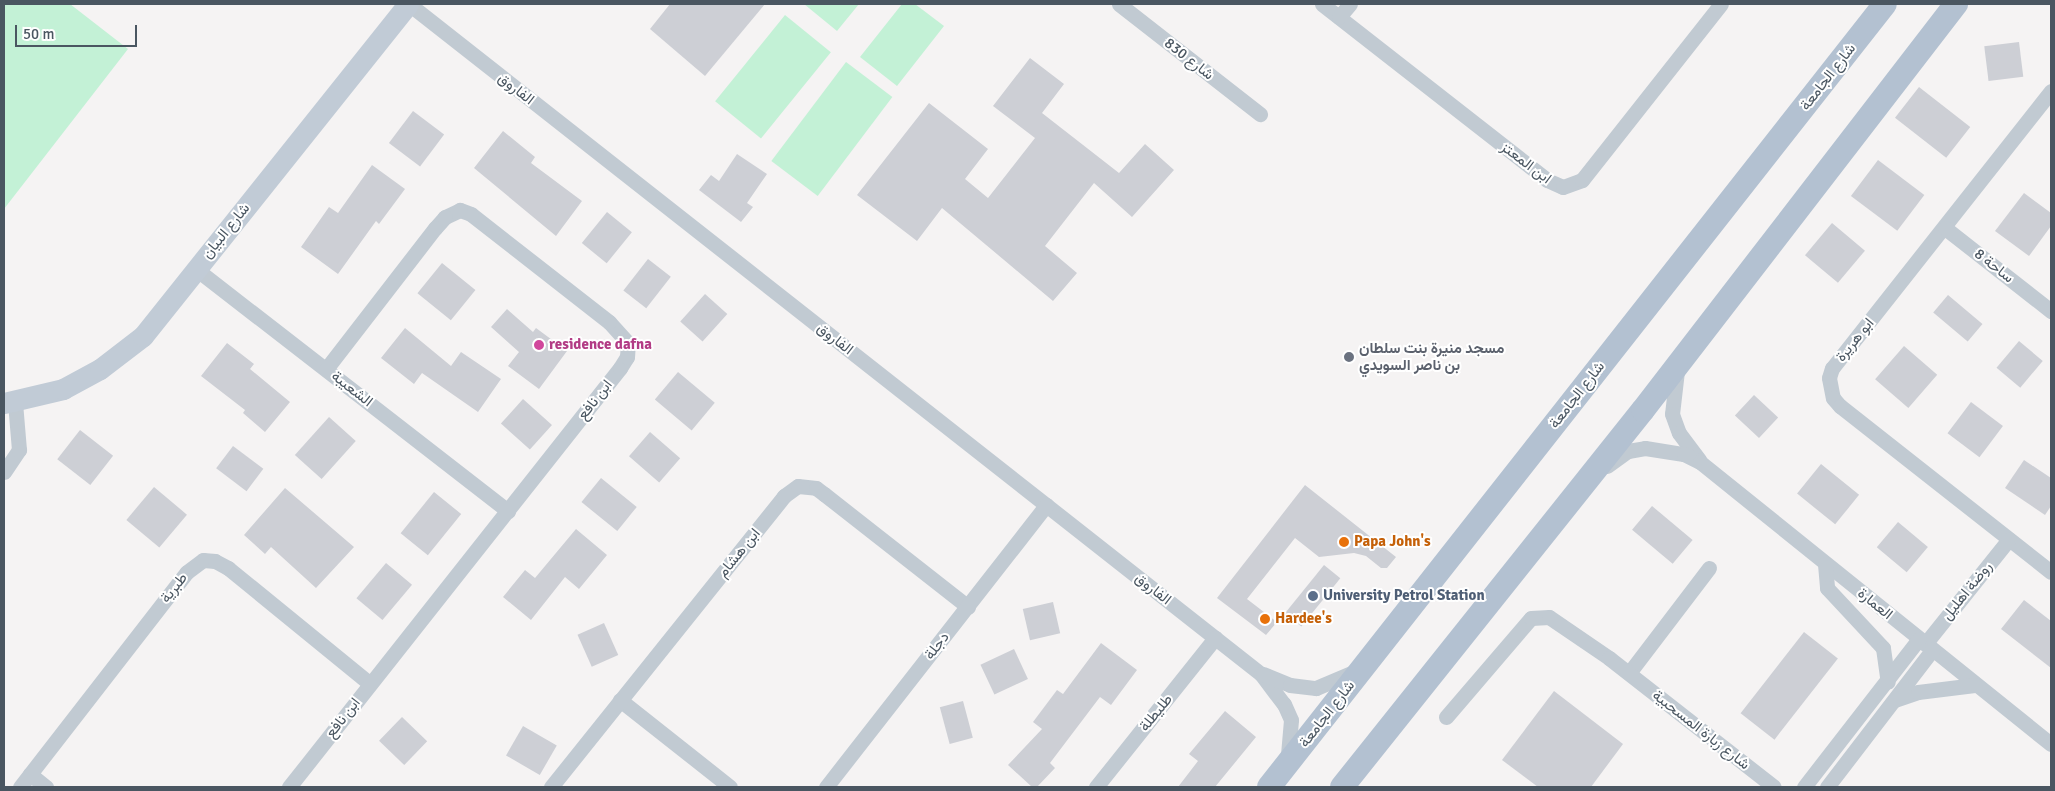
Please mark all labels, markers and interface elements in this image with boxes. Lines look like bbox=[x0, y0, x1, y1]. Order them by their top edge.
scale bar bbox=[18, 15, 140, 47]
text: 50 m bbox=[23, 25, 54, 43]
street label: شارع 830 bbox=[1161, 34, 1217, 84]
street label: شارع الجامعة bbox=[1796, 40, 1860, 114]
street label: الفاروق bbox=[494, 69, 538, 109]
street label: ابن المعتز bbox=[1497, 138, 1555, 188]
street label: شارع البيان bbox=[198, 200, 254, 262]
street label: ساحة 8 bbox=[1971, 245, 2017, 287]
street label: ابو هريرة bbox=[1832, 315, 1878, 365]
street label: الفاروق bbox=[813, 319, 857, 359]
place label: residence dafna bbox=[549, 336, 652, 354]
marker: residence dafna bbox=[533, 339, 545, 351]
place label: مسجد منيرة بنت سلطان بن ناصر السويدي bbox=[1359, 339, 1504, 374]
marker: مسجد منيرة بنت سلطان بن ناصر السويدي bbox=[1343, 351, 1355, 363]
street label: شارع الجامعة bbox=[1545, 358, 1609, 432]
street label: الشعيبة bbox=[328, 367, 376, 411]
street label: ابن نافع bbox=[574, 376, 616, 424]
street label: ابن هشام bbox=[714, 525, 764, 581]
place label: Papa John's bbox=[1354, 533, 1431, 551]
marker: Papa John's bbox=[1338, 536, 1350, 548]
street label: روضة اهليل bbox=[1938, 558, 1996, 624]
street label: طبرية bbox=[157, 569, 191, 607]
street label: الفاروق bbox=[1131, 569, 1175, 609]
street label: العمارة bbox=[1854, 584, 1896, 624]
place label: University Petrol Station bbox=[1323, 587, 1485, 605]
marker: University Petrol Station bbox=[1307, 590, 1319, 602]
place label: Hardee's bbox=[1275, 610, 1332, 628]
marker: Hardee's bbox=[1259, 613, 1271, 625]
street label: دجلة bbox=[921, 629, 953, 663]
street label: شارع الجامعة bbox=[1295, 677, 1359, 751]
street label: شارع زبارة المسحبية bbox=[1649, 686, 1753, 774]
street label: طليطلة bbox=[1136, 691, 1176, 735]
street label: ابن نافع bbox=[322, 694, 364, 742]

